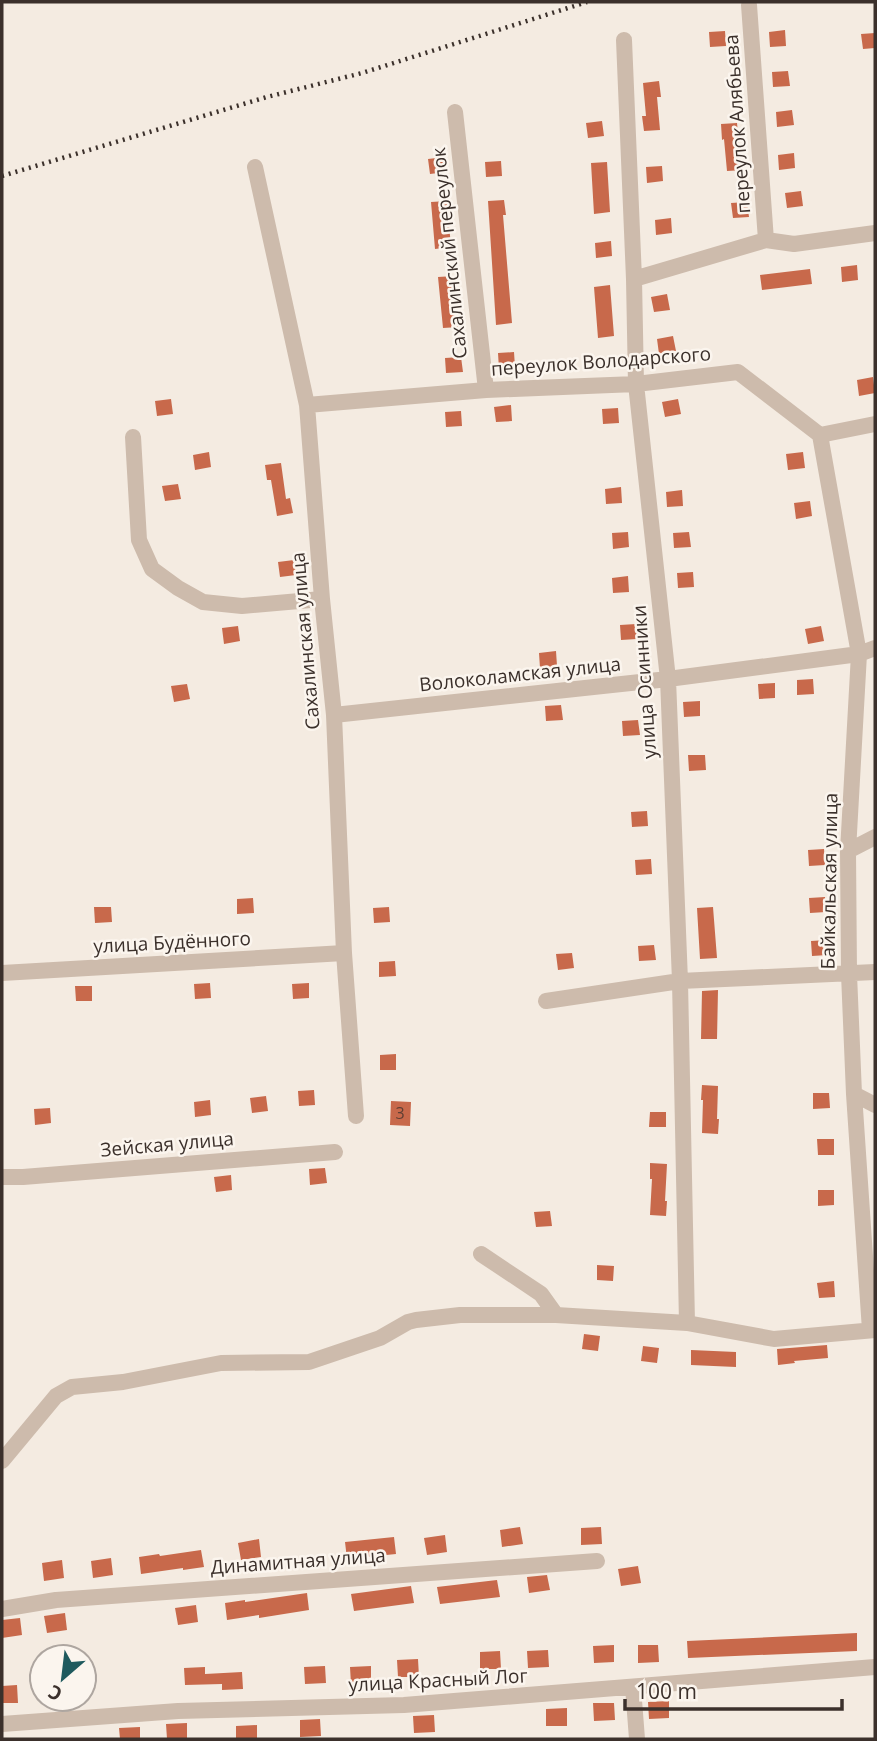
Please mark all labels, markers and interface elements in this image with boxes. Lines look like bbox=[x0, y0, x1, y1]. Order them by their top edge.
street label: переулок Алябьева bbox=[718, 34, 756, 214]
street label: Сахалинский переулок bbox=[425, 146, 473, 360]
street label: переулок Володарского bbox=[490, 340, 712, 382]
street label: Сахалинская улица bbox=[284, 551, 326, 731]
street label: улица Осинники bbox=[626, 604, 662, 760]
street label: Волоколамская улица bbox=[418, 650, 622, 698]
street label: Байкальская улица bbox=[814, 792, 844, 970]
street label: улица Будённого bbox=[93, 925, 251, 959]
house number: 3 bbox=[395, 1102, 405, 1124]
street label: Зейская улица bbox=[99, 1125, 235, 1163]
street label: Динамитная улица bbox=[210, 1542, 386, 1580]
north arrow bbox=[28, 1643, 98, 1713]
street label: улица Красный Лог bbox=[348, 1662, 528, 1698]
scale bar bbox=[625, 1668, 842, 1712]
text: 100 m bbox=[636, 1677, 697, 1705]
text: С bbox=[44, 1679, 66, 1707]

